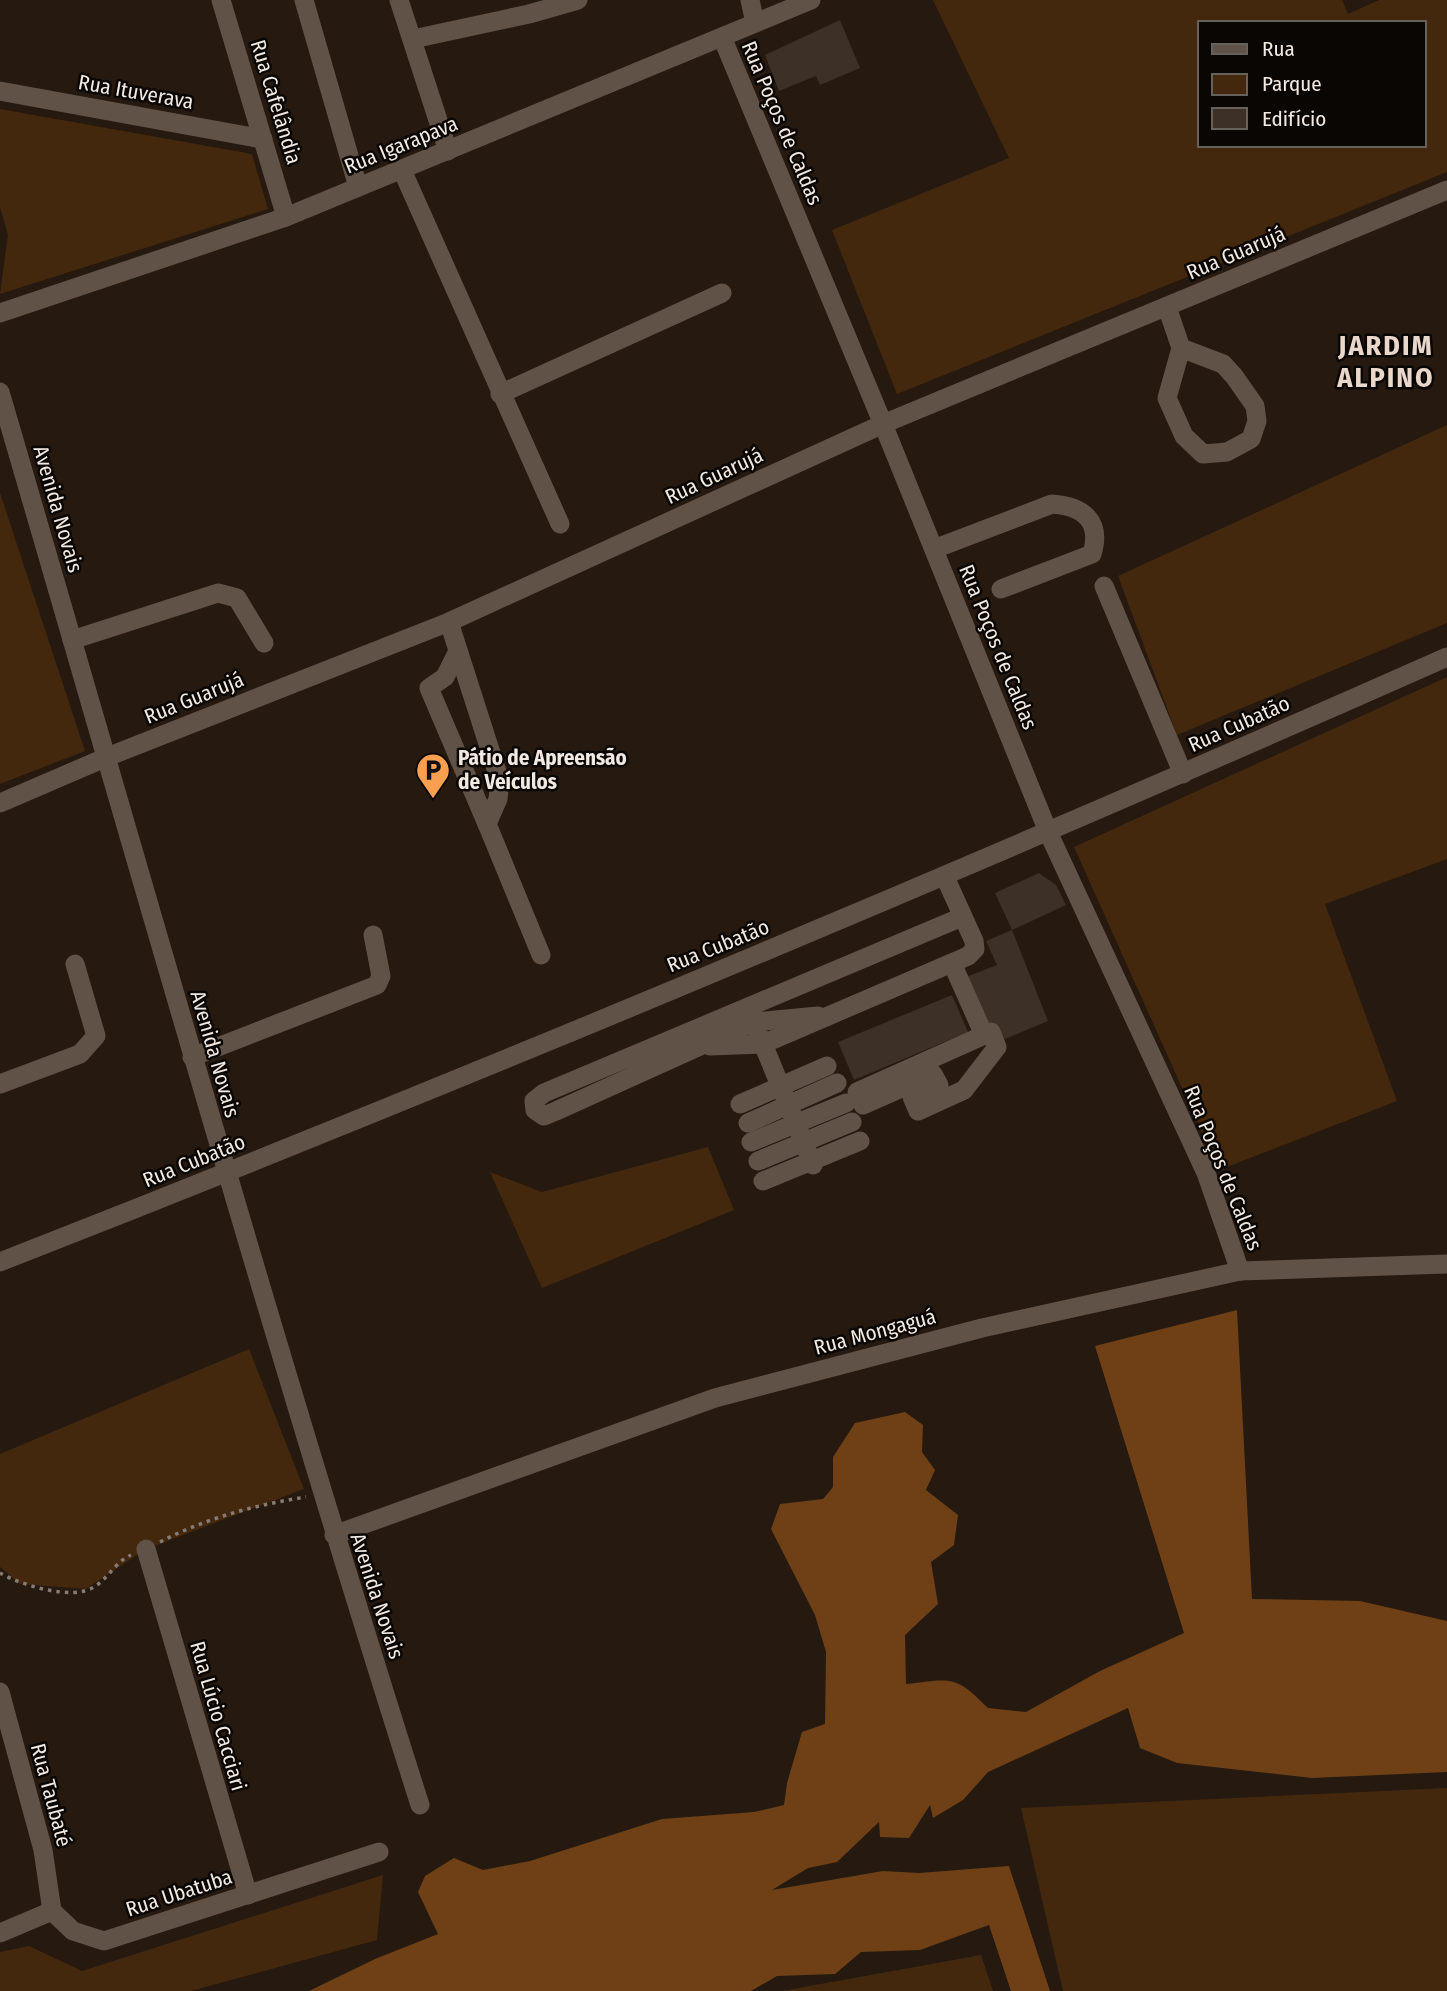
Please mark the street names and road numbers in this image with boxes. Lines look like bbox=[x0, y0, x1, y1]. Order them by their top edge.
street label: Rua Cafelândia bbox=[245, 37, 307, 167]
street label: Rua Poços de Caldas bbox=[736, 37, 828, 209]
street label: Rua Ituverava bbox=[76, 69, 196, 115]
street label: Rua Igarapava bbox=[340, 110, 462, 180]
street label: Rua Guarujá bbox=[1183, 221, 1289, 285]
street label: Rua Guarujá bbox=[661, 442, 767, 510]
street label: Avenida Novais bbox=[27, 443, 89, 575]
street label: Rua Poços de Caldas bbox=[953, 561, 1043, 733]
street label: Rua Guarujá bbox=[141, 666, 247, 730]
street label: Rua Cubatão bbox=[1184, 690, 1294, 758]
street label: Rua Cubatão bbox=[663, 914, 773, 978]
street label: Avenida Novais bbox=[184, 988, 246, 1120]
street label: Rua Poços de Caldas bbox=[1178, 1082, 1268, 1254]
street label: Rua Cubatão bbox=[139, 1129, 249, 1193]
street label: Rua Mongaguá bbox=[811, 1303, 939, 1361]
street label: Avenida Novais bbox=[344, 1530, 410, 1662]
street label: Rua Lúcio Cacciari bbox=[184, 1638, 252, 1794]
street label: Rua Taubaté bbox=[25, 1741, 77, 1849]
street label: Rua Ubatuba bbox=[122, 1864, 236, 1922]

